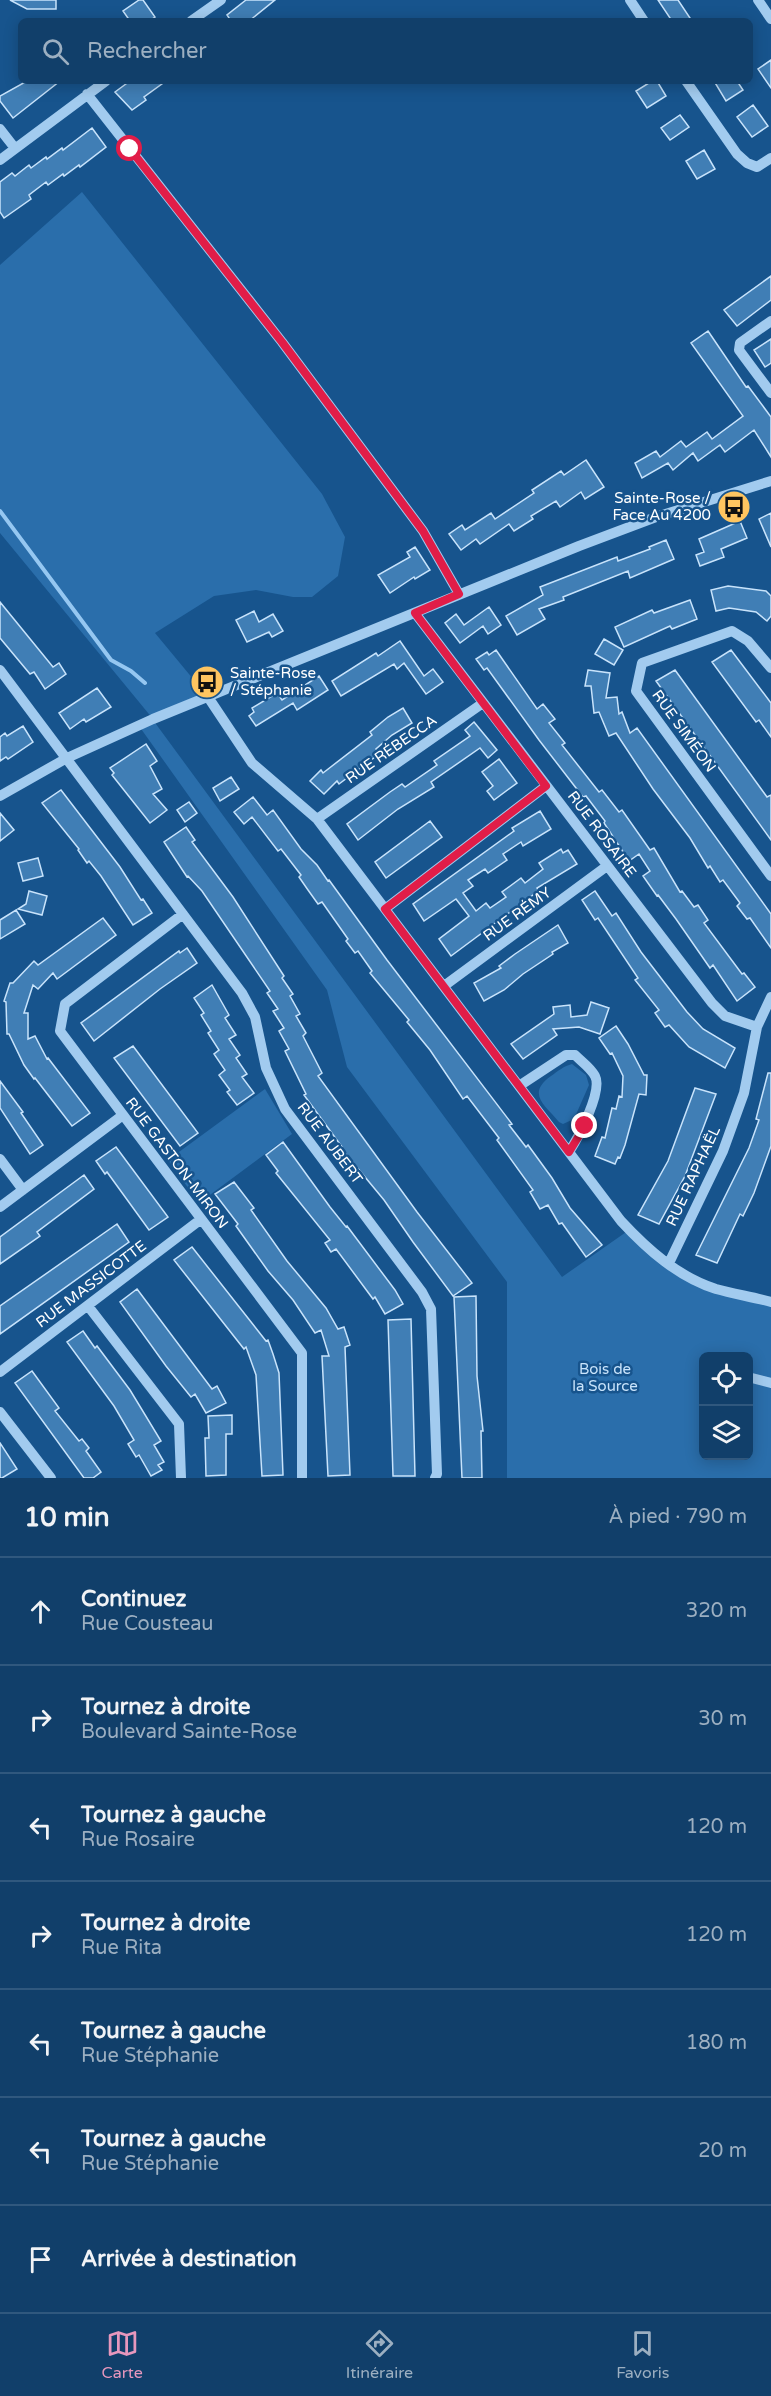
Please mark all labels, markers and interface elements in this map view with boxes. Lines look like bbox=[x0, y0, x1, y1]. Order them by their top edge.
search box bbox=[18, 18, 753, 84]
icon: search bbox=[39, 35, 72, 68]
text: Rechercher bbox=[87, 38, 207, 64]
route start bbox=[116, 135, 142, 161]
place label: Sainte-Rose / Face Au 4200 bbox=[613, 489, 711, 524]
bus stop icon: Sainte-Rose / Face Au 4200 bbox=[716, 489, 752, 525]
bus stop icon: Sainte-Rose / Stéphanie bbox=[189, 664, 225, 700]
place label: Sainte-Rose / Stéphanie bbox=[230, 664, 316, 699]
street label: RUE SIMÉON bbox=[648, 686, 720, 776]
street label: RUE RÉBECCA bbox=[342, 711, 440, 787]
street label: RUE ROSAIRE bbox=[564, 787, 640, 881]
street label: RUE RÉMY bbox=[479, 883, 555, 945]
street label: RUE GASTON-MIRON bbox=[122, 1094, 232, 1232]
street label: RUE AUBERT bbox=[293, 1099, 367, 1187]
route end bbox=[571, 1112, 597, 1138]
street label: RUE RAPHAËL bbox=[662, 1123, 724, 1229]
street label: RUE MASSICOTTE bbox=[32, 1237, 150, 1331]
map controls bbox=[699, 1352, 753, 1460]
button: locate bbox=[699, 1352, 753, 1406]
park label: Bois de la Source bbox=[572, 1360, 638, 1395]
button: layers bbox=[699, 1406, 753, 1460]
text: 10 min bbox=[24, 1502, 110, 1533]
text: À pied · 790 m bbox=[609, 1505, 747, 1529]
text: Continuez bbox=[81, 1586, 186, 1612]
icon: ahead bbox=[24, 1595, 57, 1628]
text: 320 m bbox=[686, 1599, 747, 1623]
text: Rue Cousteau bbox=[81, 1612, 214, 1636]
text: Tournez à droite bbox=[81, 1694, 250, 1720]
icon: right bbox=[24, 1703, 57, 1736]
text: 30 m bbox=[698, 1707, 747, 1731]
text: Boulevard Sainte-Rose bbox=[81, 1720, 297, 1744]
text: Tournez à gauche bbox=[81, 1802, 266, 1828]
icon: left bbox=[24, 1811, 57, 1844]
text: 120 m bbox=[686, 1815, 747, 1839]
text: Rue Rosaire bbox=[81, 1828, 195, 1852]
text: Tournez à droite bbox=[81, 1910, 250, 1936]
icon: right bbox=[24, 1919, 57, 1952]
text: 120 m bbox=[686, 1923, 747, 1947]
text: Rue Rita bbox=[81, 1936, 162, 1960]
text: Tournez à gauche bbox=[81, 2018, 266, 2044]
icon: left bbox=[24, 2027, 57, 2060]
text: 180 m bbox=[686, 2031, 747, 2055]
text: Rue Stéphanie bbox=[81, 2044, 219, 2068]
text: Tournez à gauche bbox=[81, 2126, 266, 2152]
icon: left bbox=[24, 2135, 57, 2168]
text: 20 m bbox=[698, 2139, 747, 2163]
text: Rue Stéphanie bbox=[81, 2152, 219, 2176]
icon: arrive bbox=[24, 2243, 57, 2276]
text: Arrivée à destination bbox=[81, 2246, 297, 2272]
tab: Carte bbox=[102, 2327, 143, 2383]
tab: Itinéraire bbox=[346, 2327, 413, 2383]
tab: Favoris bbox=[616, 2327, 669, 2383]

